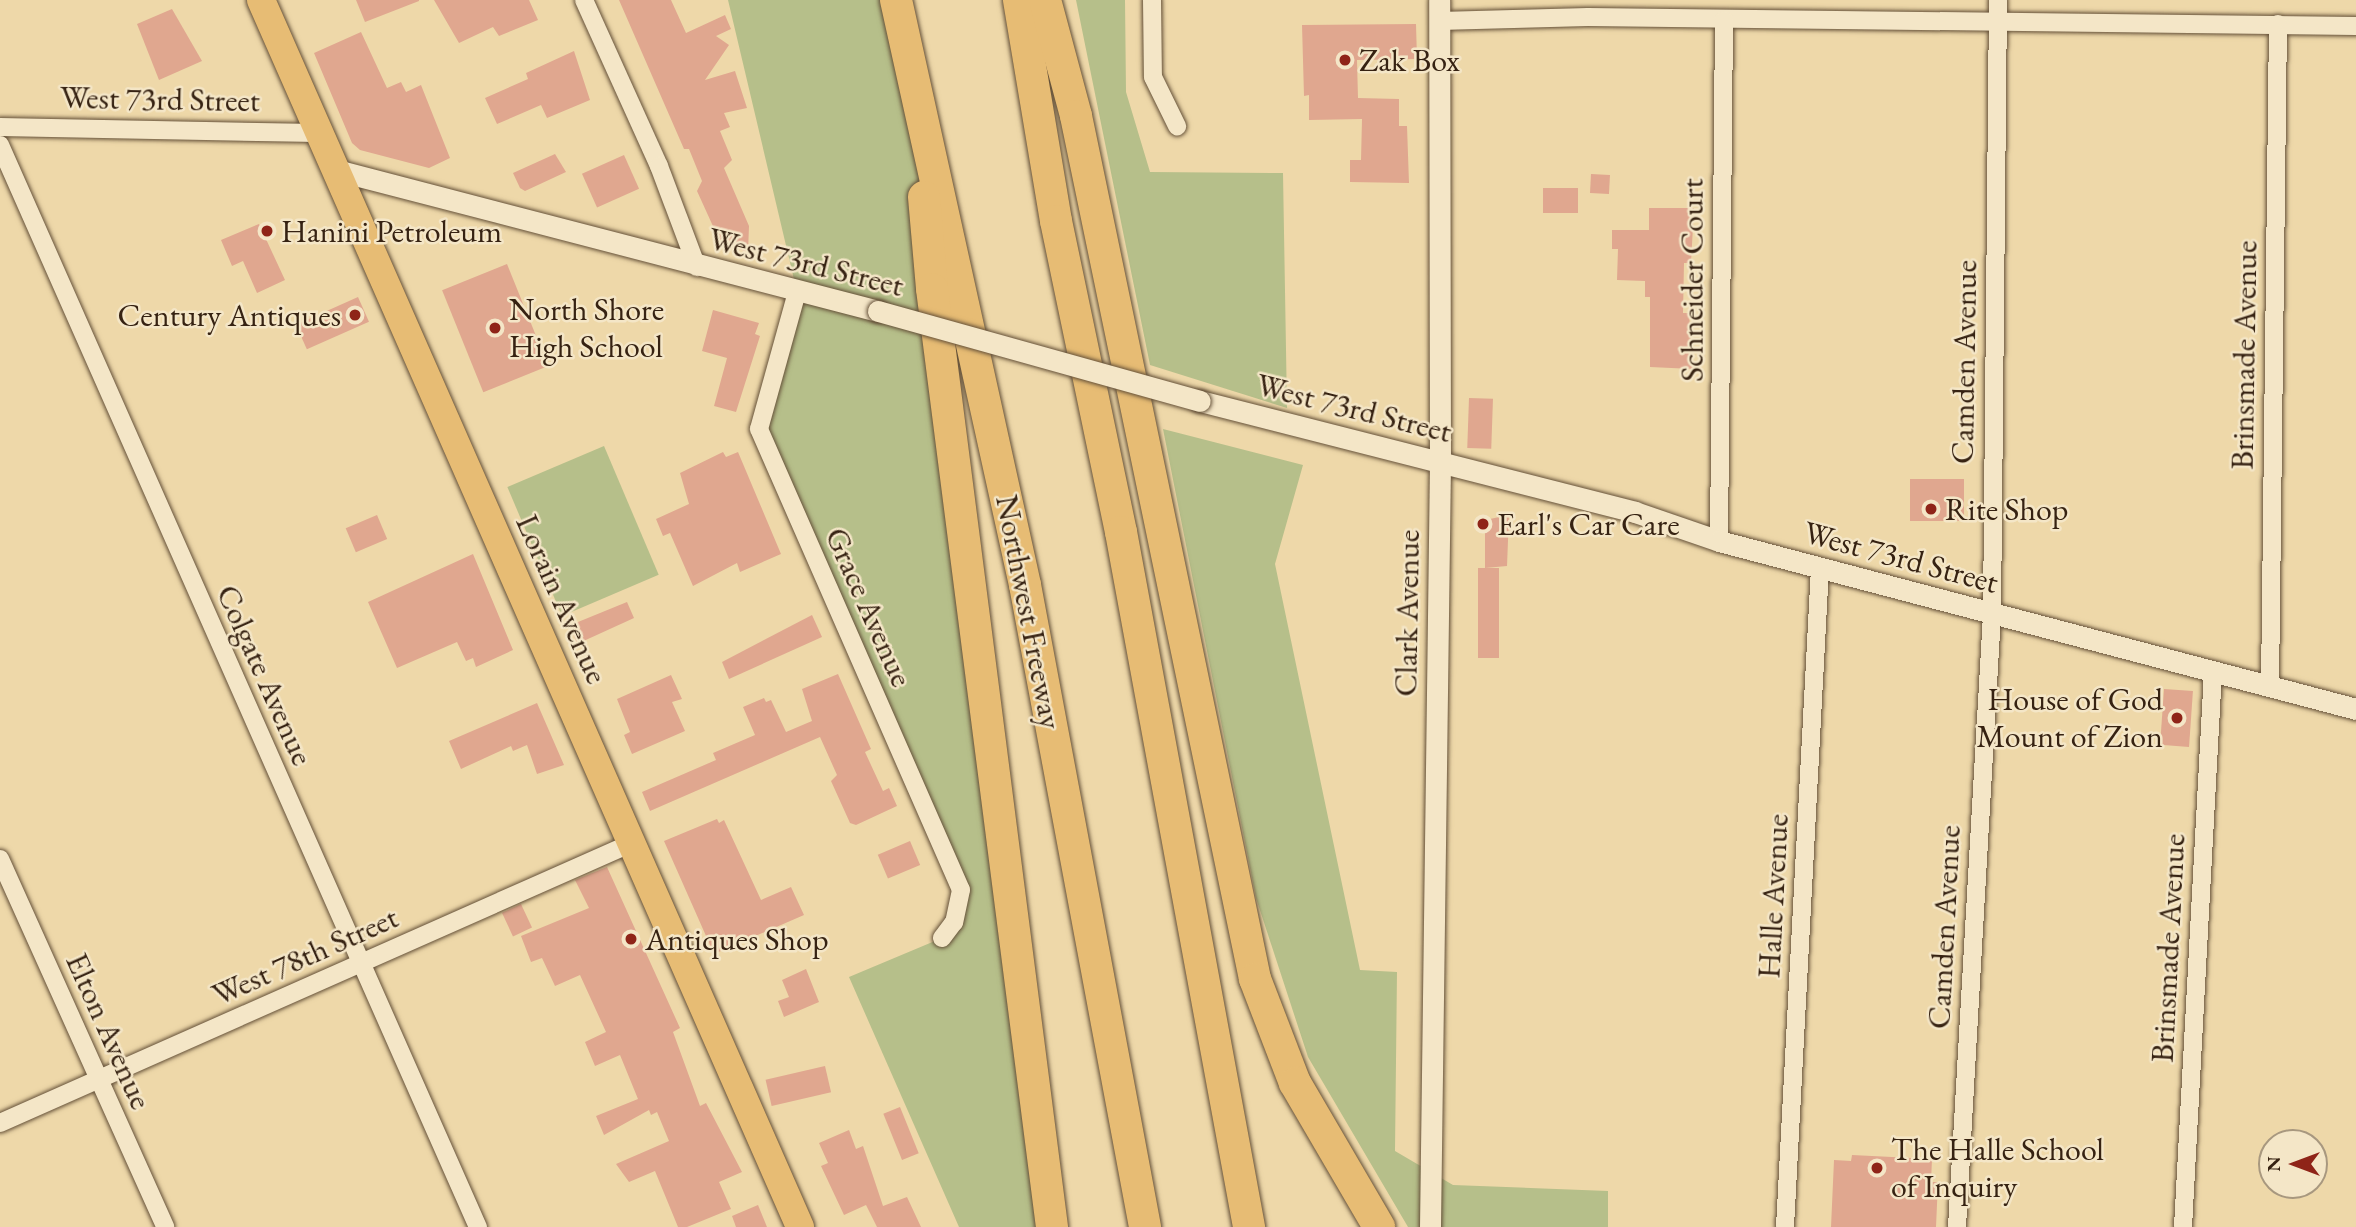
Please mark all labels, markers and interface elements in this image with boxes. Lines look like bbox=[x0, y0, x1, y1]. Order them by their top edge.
place label: Zak Box bbox=[1359, 41, 1460, 79]
marker: Zak Box bbox=[1337, 52, 1353, 68]
street label: West 73rd Street bbox=[60, 78, 260, 120]
street label: Schneider Court bbox=[1673, 178, 1711, 382]
place label: Hanini Petroleum bbox=[281, 212, 502, 250]
street label: West 73rd Street bbox=[704, 219, 908, 305]
marker: Hanini Petroleum bbox=[259, 223, 275, 239]
street label: Brinsmade Avenue bbox=[2223, 240, 2265, 470]
street label: Camden Avenue bbox=[1943, 260, 1985, 464]
place label: North Shore High School bbox=[509, 291, 664, 366]
place label: Century Antiques bbox=[118, 296, 341, 334]
marker: Century Antiques bbox=[347, 307, 363, 323]
marker: North Shore High School bbox=[487, 320, 503, 336]
street label: West 73rd Street bbox=[1252, 365, 1456, 451]
place label: Rite Shop bbox=[1945, 490, 2068, 528]
street label: Northwest Freeway bbox=[987, 492, 1071, 732]
marker: Rite Shop bbox=[1923, 501, 1939, 517]
place label: Earl's Car Care bbox=[1497, 505, 1680, 543]
street label: Lorain Avenue bbox=[508, 509, 616, 689]
street label: West 73rd Street bbox=[1800, 513, 2002, 601]
marker: Earl's Car Care bbox=[1475, 516, 1491, 532]
street label: Grace Avenue bbox=[817, 522, 921, 692]
street label: Clark Avenue bbox=[1386, 529, 1428, 697]
street label: Colgate Avenue bbox=[208, 579, 322, 771]
place label: House of God Mount of Zion bbox=[1976, 681, 2163, 756]
marker: House of God Mount of Zion bbox=[2169, 710, 2185, 726]
street label: Halle Avenue bbox=[1750, 813, 1796, 979]
street label: Camden Avenue bbox=[1919, 824, 1969, 1030]
street label: Brinsmade Avenue bbox=[2143, 833, 2193, 1063]
street label: West 78th Street bbox=[206, 898, 404, 1014]
place label: Antiques Shop bbox=[645, 920, 829, 958]
marker: Antiques Shop bbox=[623, 931, 639, 947]
street label: Elton Avenue bbox=[58, 947, 160, 1115]
north arrow bbox=[2258, 1129, 2328, 1199]
place label: The Halle School of Inquiry bbox=[1891, 1131, 2104, 1206]
text: N bbox=[2261, 1156, 2286, 1172]
marker: The Halle School of Inquiry bbox=[1869, 1160, 1885, 1176]

